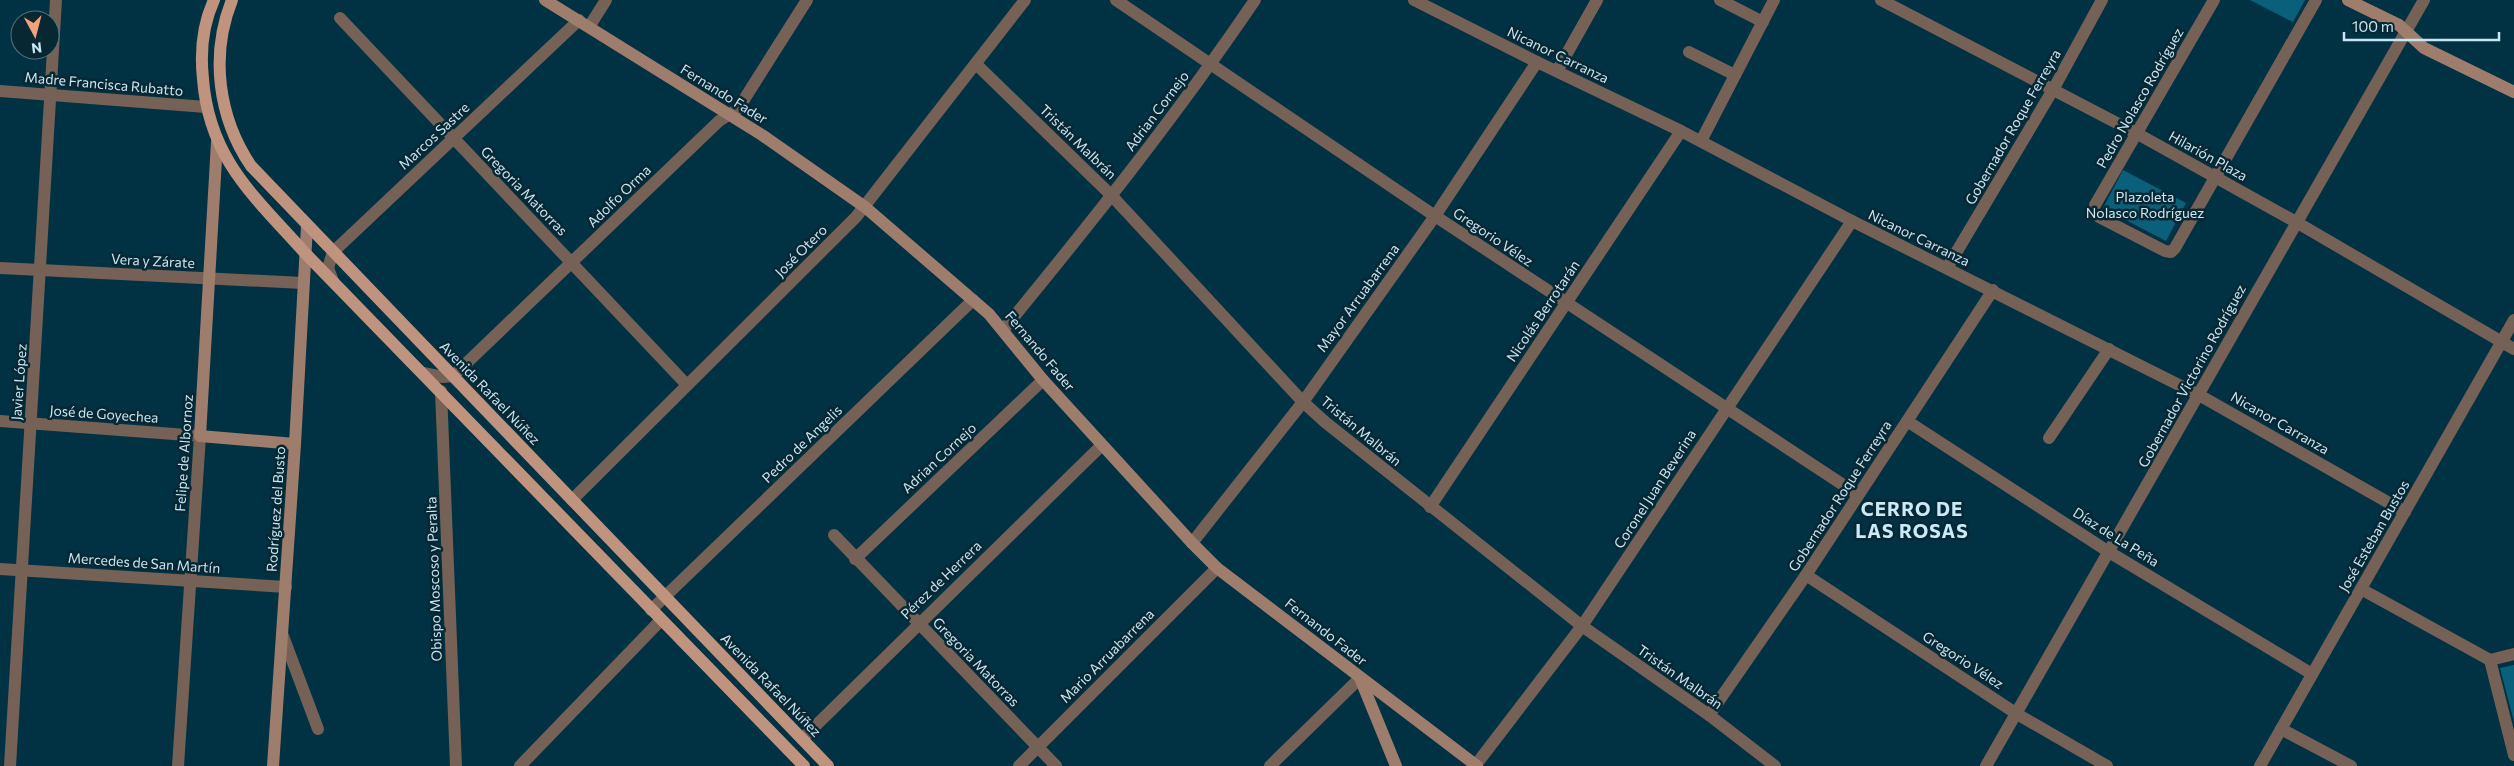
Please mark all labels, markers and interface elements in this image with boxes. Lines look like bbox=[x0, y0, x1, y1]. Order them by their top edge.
north arrow bbox=[10, 10, 60, 60]
scale bar bbox=[2344, 10, 2499, 42]
text: 100 m bbox=[2352, 17, 2394, 35]
street label: Nicanor Carranza bbox=[1505, 23, 1612, 86]
street label: Pedro Nolasco Rodríguez bbox=[2092, 25, 2187, 171]
text: N bbox=[30, 39, 43, 57]
street label: Gobernador Roque Ferreyra bbox=[1961, 46, 2064, 207]
street label: Fernando Fader bbox=[678, 60, 771, 127]
street label: Adrian Cornejo bbox=[1121, 67, 1192, 154]
street label: Madre Francisca Rubatto bbox=[24, 68, 184, 99]
street label: Marcos Sastre bbox=[395, 99, 473, 173]
street label: Tristán Malbrán bbox=[1036, 101, 1120, 183]
street label: Hilarión Plaza bbox=[2166, 127, 2250, 184]
street label: Gregoria Matorras bbox=[477, 143, 571, 239]
street label: Adolfo Orma bbox=[583, 161, 654, 230]
park label: Plazoleta Nolasco Rodríguez bbox=[2086, 188, 2204, 221]
street label: Gregorio Vélez bbox=[1450, 204, 1537, 270]
street label: Nicanor Carranza bbox=[1866, 206, 1973, 269]
street label: José Otero bbox=[771, 221, 830, 280]
street label: Mayor Arruabarrena bbox=[1313, 240, 1402, 355]
street label: Vera y Zárate bbox=[111, 250, 195, 271]
street label: Nicolás Berrotarán bbox=[1502, 257, 1583, 365]
street label: Gobernador Victorino Rodríguez bbox=[2134, 281, 2249, 470]
street label: Fernando Fader bbox=[1002, 307, 1079, 394]
street label: Avenida Rafael Núñez bbox=[437, 338, 544, 448]
street label: Javier López bbox=[7, 343, 30, 421]
street label: Nicanor Carranza bbox=[2228, 388, 2332, 458]
street label: Tristán Malbrán bbox=[1317, 392, 1405, 469]
street label: Felipe de Albornoz bbox=[171, 394, 196, 512]
street label: José de Goyechea bbox=[49, 401, 159, 426]
street label: Pedro de Angelis bbox=[758, 401, 845, 486]
street label: Gobernador Roque Ferreyra bbox=[1784, 417, 1895, 574]
street label: Adrian Cornejo bbox=[898, 419, 979, 496]
street label: Coronel Juan Beverina bbox=[1610, 426, 1699, 551]
street label: Rodríguez del Busto bbox=[263, 446, 288, 572]
street label: José Esteban Bustos bbox=[2335, 477, 2412, 595]
street label: Obispo Moscoso y Peralta bbox=[422, 496, 445, 662]
district label: CERRO DE LAS ROSAS bbox=[1855, 497, 1969, 542]
street label: Díaz de La Peña bbox=[2070, 503, 2162, 570]
street label: Pérez de Herrera bbox=[897, 537, 984, 622]
street label: Mercedes de San Martín bbox=[67, 549, 221, 576]
street label: Fernando Fader bbox=[1282, 594, 1371, 669]
street label: Mario Arruabarrena bbox=[1056, 605, 1157, 706]
street label: Gregoria Matorras bbox=[929, 614, 1023, 710]
street label: Gregorio Vélez bbox=[1920, 627, 2007, 692]
street label: Avenida Rafael Núñez bbox=[718, 630, 825, 740]
street label: Tristán Malbrán bbox=[1634, 641, 1726, 712]

